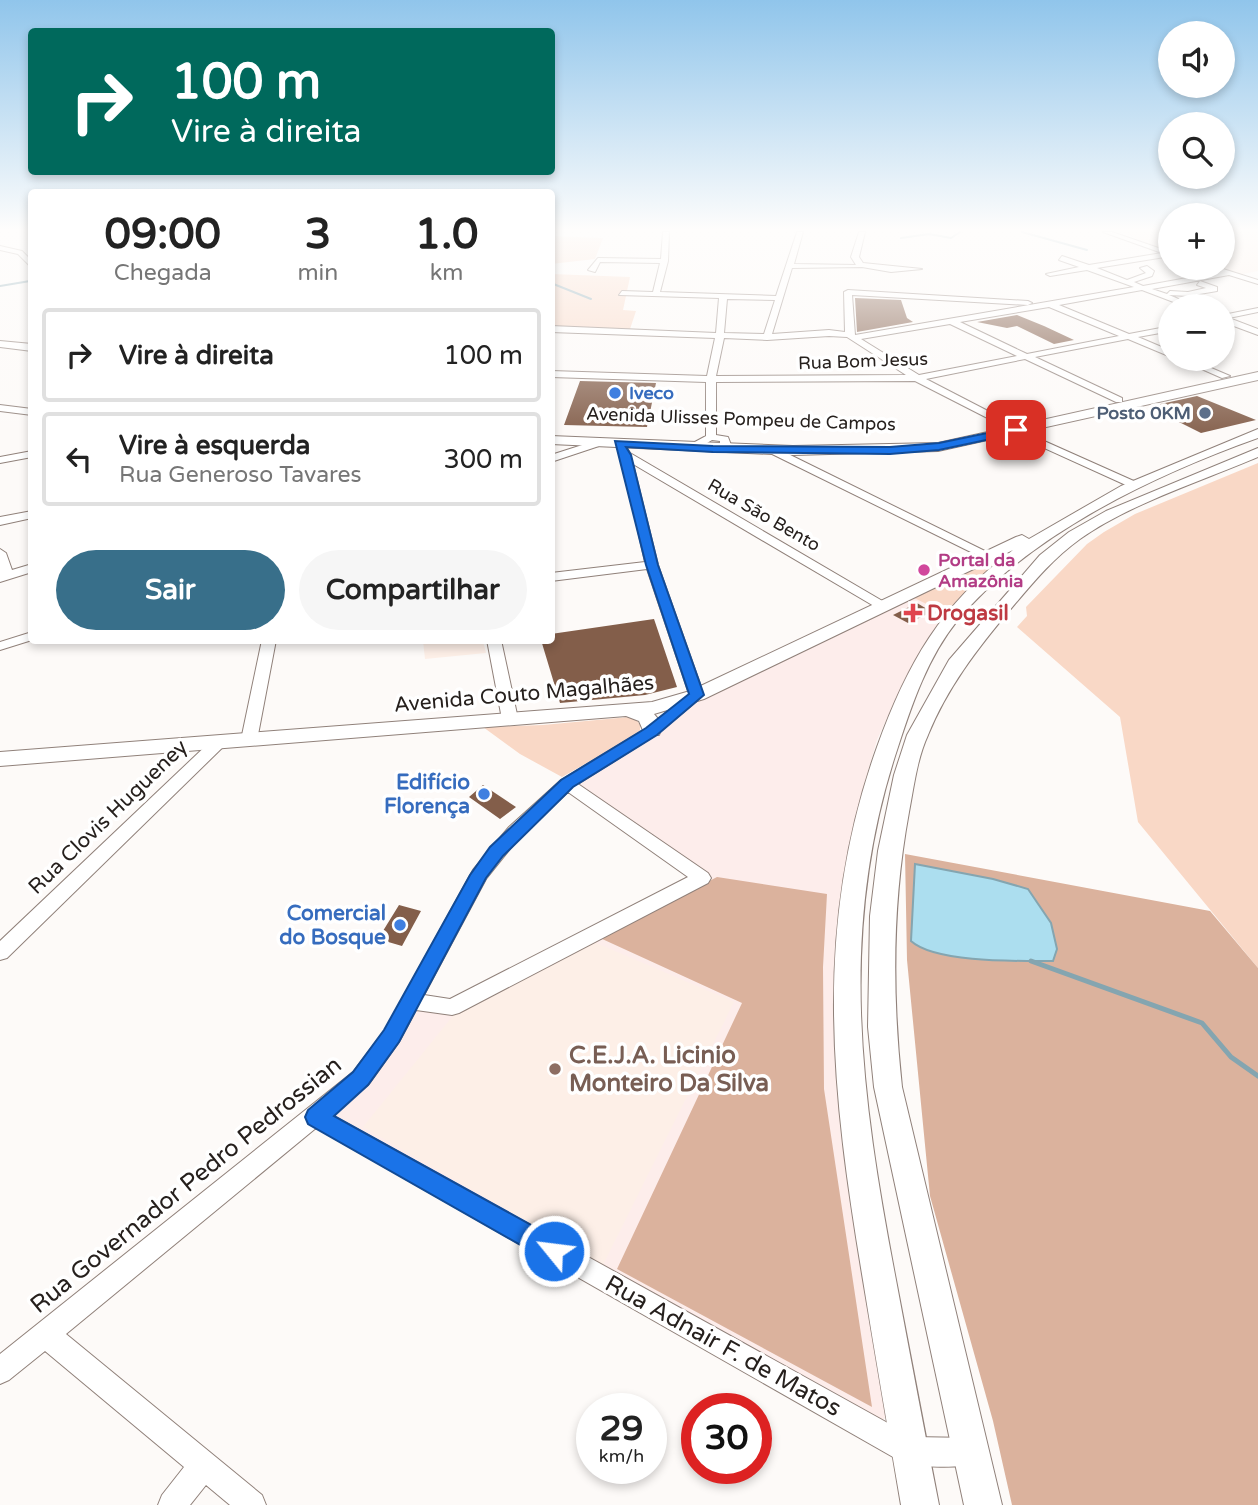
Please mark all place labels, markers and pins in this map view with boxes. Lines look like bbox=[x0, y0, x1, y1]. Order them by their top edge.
place label: Iveco bbox=[629, 382, 674, 404]
marker: Iveco bbox=[607, 385, 623, 401]
pin bbox=[986, 400, 1046, 460]
place label: Posto 0KM bbox=[1097, 402, 1191, 424]
marker: Posto 0KM bbox=[1197, 405, 1213, 421]
place label: Portal da Amazônia bbox=[938, 549, 1023, 592]
marker: Portal da Amazônia bbox=[916, 562, 932, 578]
place label: Drogasil bbox=[927, 601, 1009, 626]
marker: Drogasil bbox=[905, 605, 921, 621]
place label: Edifício Florença bbox=[384, 770, 470, 819]
marker: Edifício Florença bbox=[476, 786, 492, 802]
place label: Comercial do Bosque bbox=[279, 901, 386, 950]
marker: Comercial do Bosque bbox=[392, 917, 408, 933]
place label: C.E.J.A. Licinio Monteiro Da Silva bbox=[569, 1041, 769, 1098]
marker: C.E.J.A. Licinio Monteiro Da Silva bbox=[547, 1061, 563, 1077]

